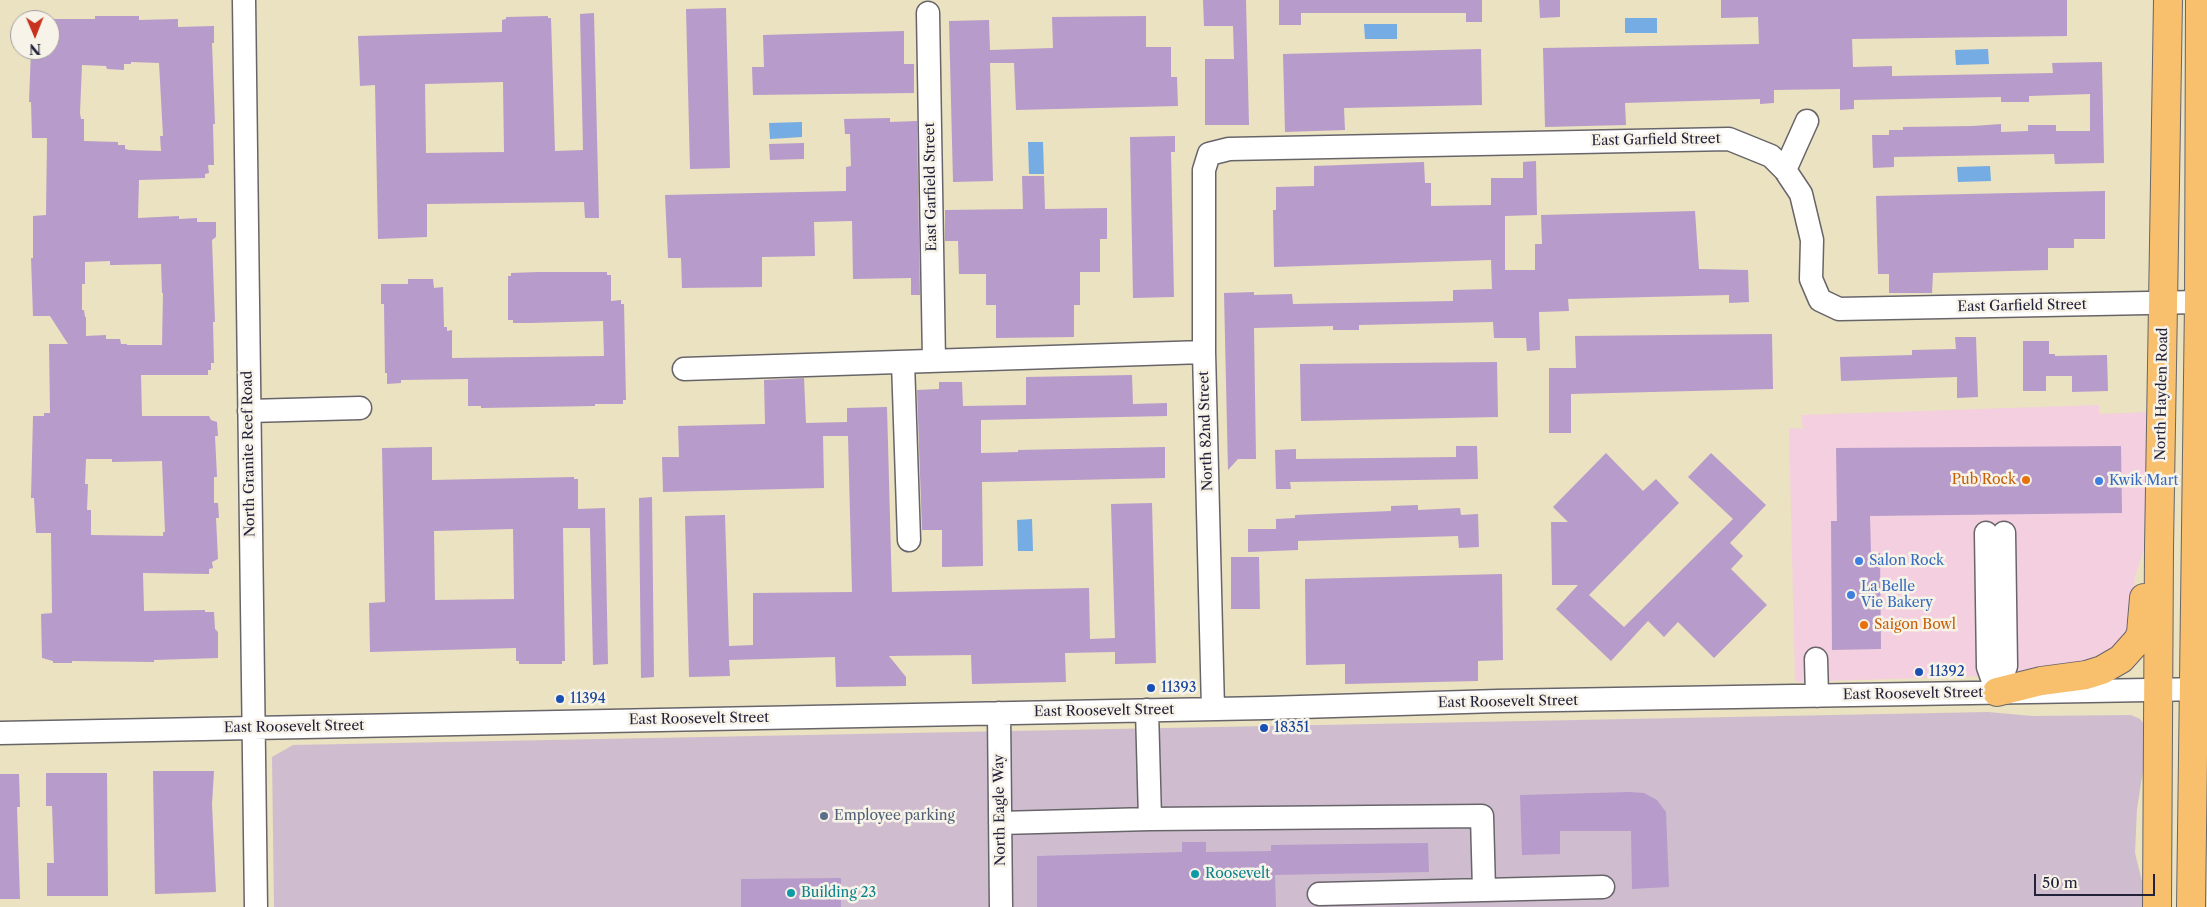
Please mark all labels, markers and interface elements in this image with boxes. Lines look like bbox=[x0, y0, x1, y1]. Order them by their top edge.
north arrow bbox=[10, 10, 60, 60]
text: N bbox=[29, 40, 41, 58]
street label: East Garfield Street bbox=[921, 122, 941, 252]
street label: East Garfield Street bbox=[1591, 130, 1721, 150]
street label: East Garfield Street bbox=[1957, 296, 2087, 316]
street label: North Hayden Road bbox=[2152, 327, 2172, 461]
street label: North Granite Reef Road bbox=[239, 371, 259, 537]
street label: North 82nd Street bbox=[1196, 371, 1216, 491]
place label: Pub Rock bbox=[1952, 472, 2016, 488]
place label: Kwik Mart bbox=[2109, 473, 2179, 489]
marker: Pub Rock bbox=[2020, 474, 2032, 486]
marker: Kwik Mart bbox=[2093, 475, 2105, 487]
place label: Salon Rock bbox=[1869, 553, 1944, 569]
marker: Salon Rock bbox=[1853, 555, 1865, 567]
place label: La Belle Vie Bakery bbox=[1861, 579, 1933, 612]
marker: La Belle Vie Bakery bbox=[1845, 589, 1857, 601]
place label: Saigon Bowl bbox=[1874, 617, 1956, 633]
marker: Saigon Bowl bbox=[1858, 619, 1870, 631]
place label: 11392 bbox=[1929, 664, 1965, 680]
marker: 11392 bbox=[1913, 666, 1925, 678]
place label: 11393 bbox=[1161, 680, 1196, 696]
marker: 11393 bbox=[1145, 682, 1157, 694]
street label: East Roosevelt Street bbox=[1843, 684, 1983, 704]
place label: 11394 bbox=[570, 691, 606, 707]
street label: East Roosevelt Street bbox=[1438, 692, 1578, 712]
marker: 11394 bbox=[554, 693, 566, 705]
street label: East Roosevelt Street bbox=[1034, 701, 1174, 721]
street label: East Roosevelt Street bbox=[629, 709, 769, 729]
street label: East Roosevelt Street bbox=[224, 717, 364, 737]
place label: 18351 bbox=[1274, 720, 1309, 736]
marker: 18351 bbox=[1258, 722, 1270, 734]
street label: North Eagle Way bbox=[991, 754, 1009, 866]
place label: Employee parking bbox=[834, 808, 955, 824]
marker: Employee parking bbox=[818, 810, 830, 822]
scale bar bbox=[2037, 864, 2158, 896]
place label: Roosevelt bbox=[1205, 866, 1270, 882]
marker: Roosevelt bbox=[1189, 868, 1201, 880]
text: 50 m bbox=[2042, 873, 2078, 892]
place label: Building 23 bbox=[801, 885, 876, 901]
marker: Building 23 bbox=[785, 887, 797, 899]

